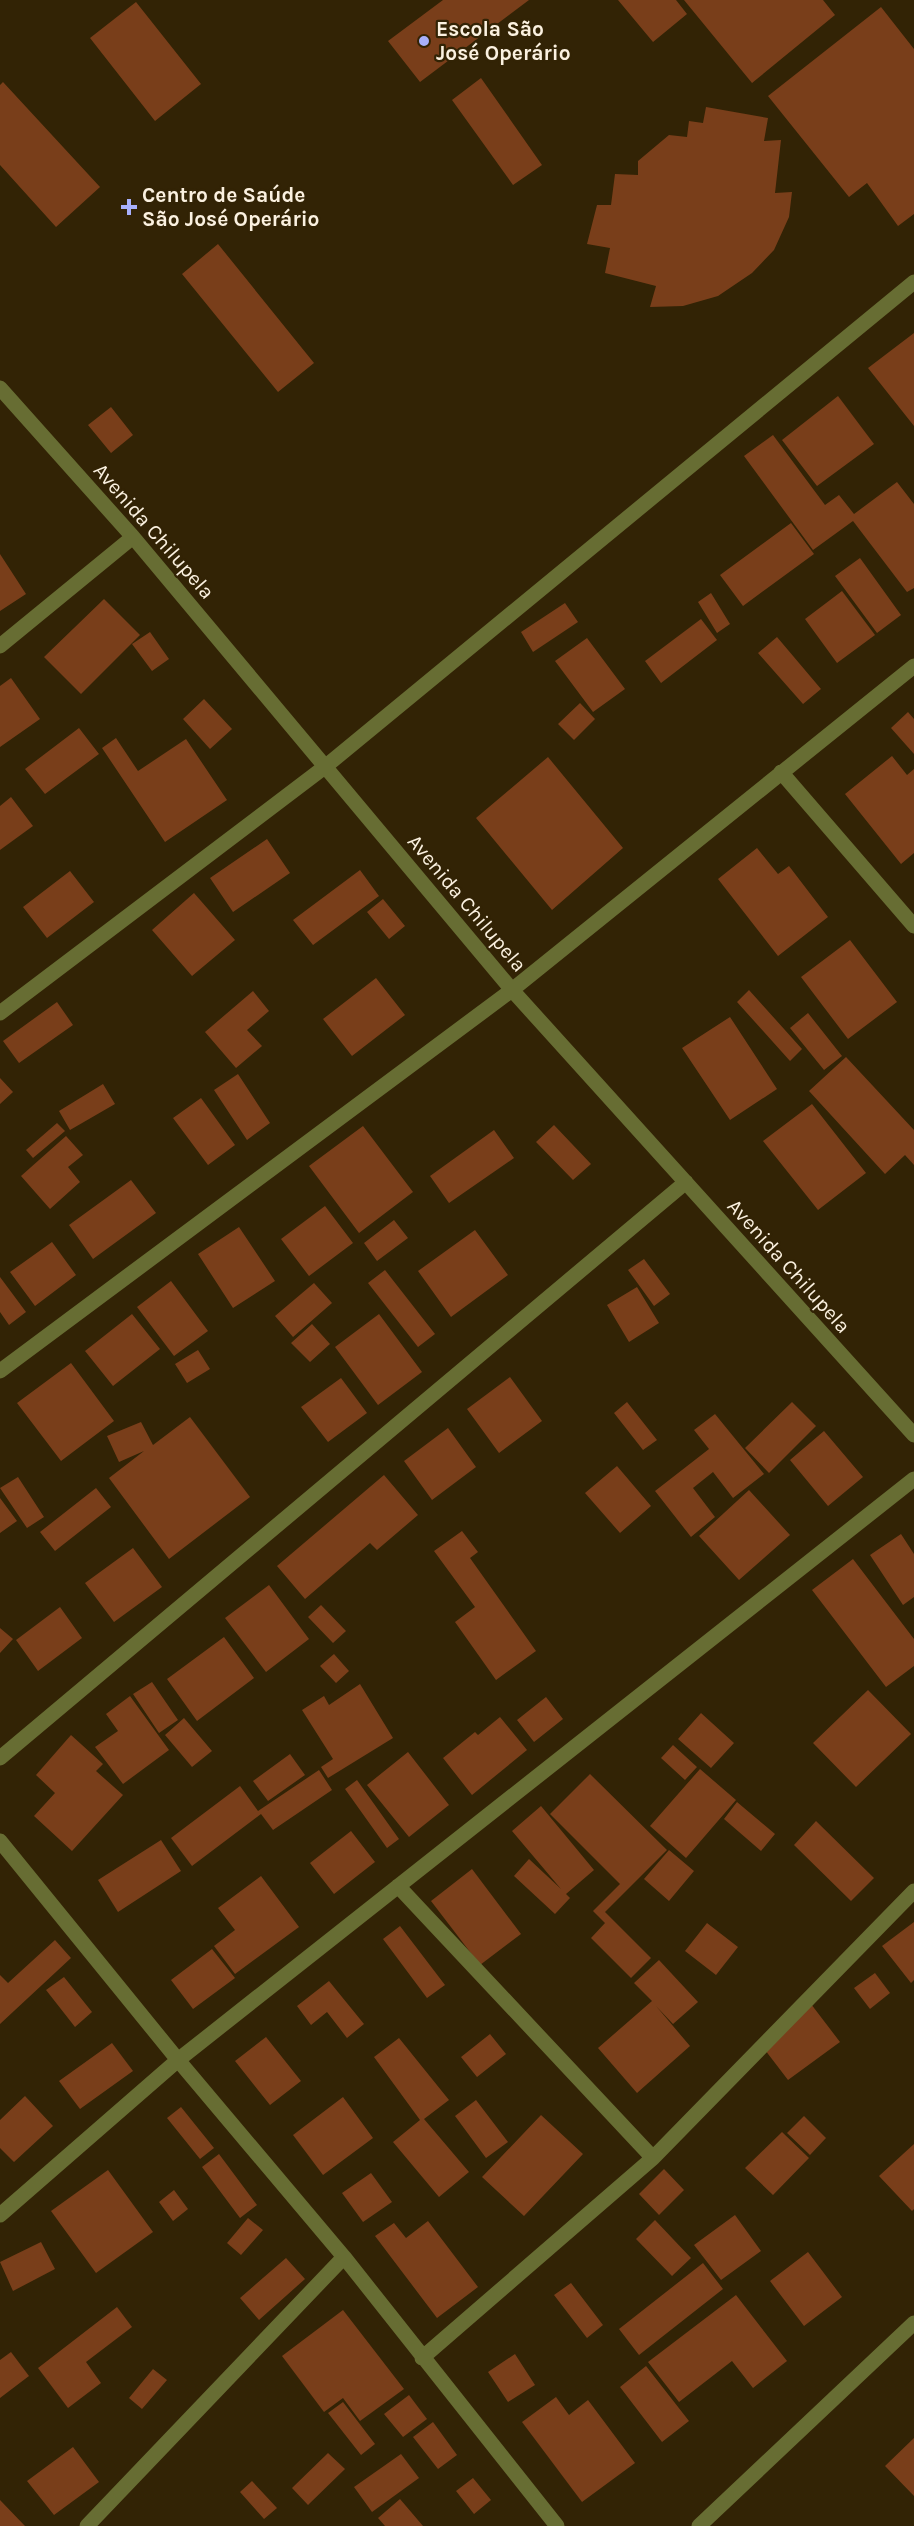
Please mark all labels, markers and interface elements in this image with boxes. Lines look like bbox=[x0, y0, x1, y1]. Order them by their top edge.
place label: Escola São José Operário bbox=[436, 17, 571, 65]
marker: Escola São José Operário bbox=[417, 34, 431, 48]
place label: Centro de Saúde São José Operário bbox=[142, 183, 319, 231]
marker: Centro de Saúde São José Operário bbox=[120, 198, 138, 216]
street label: Avenida Chilupela bbox=[89, 458, 219, 604]
street label: Avenida Chilupela bbox=[403, 829, 531, 977]
street label: Avenida Chilupela bbox=[723, 1194, 855, 1338]

